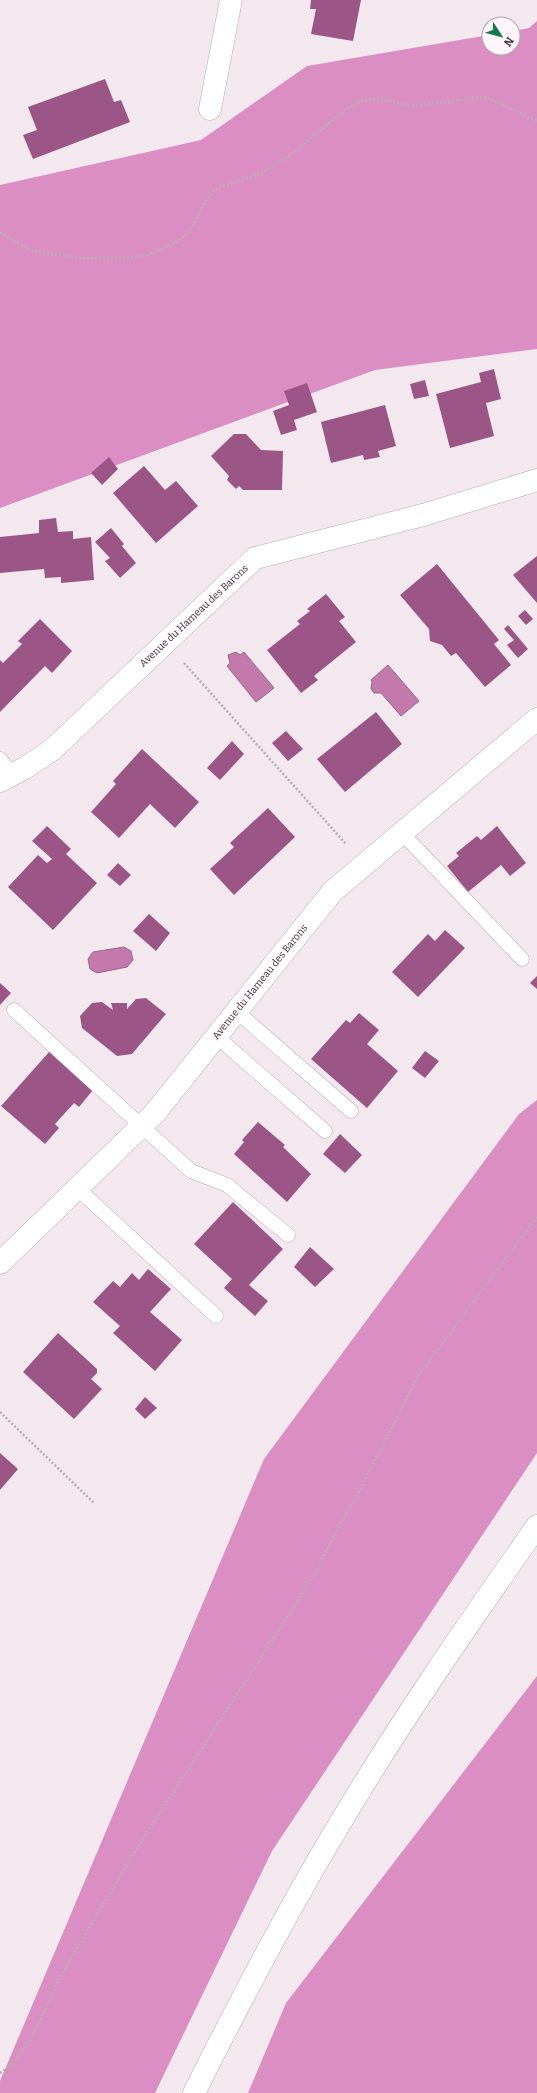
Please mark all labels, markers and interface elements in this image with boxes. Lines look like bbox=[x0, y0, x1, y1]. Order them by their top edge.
north arrow bbox=[481, 16, 521, 56]
text: N bbox=[501, 34, 516, 49]
street label: Avenue du Hameau des Barons bbox=[137, 562, 251, 670]
street label: Avenue du Hameau des Barons bbox=[210, 922, 310, 1042]

